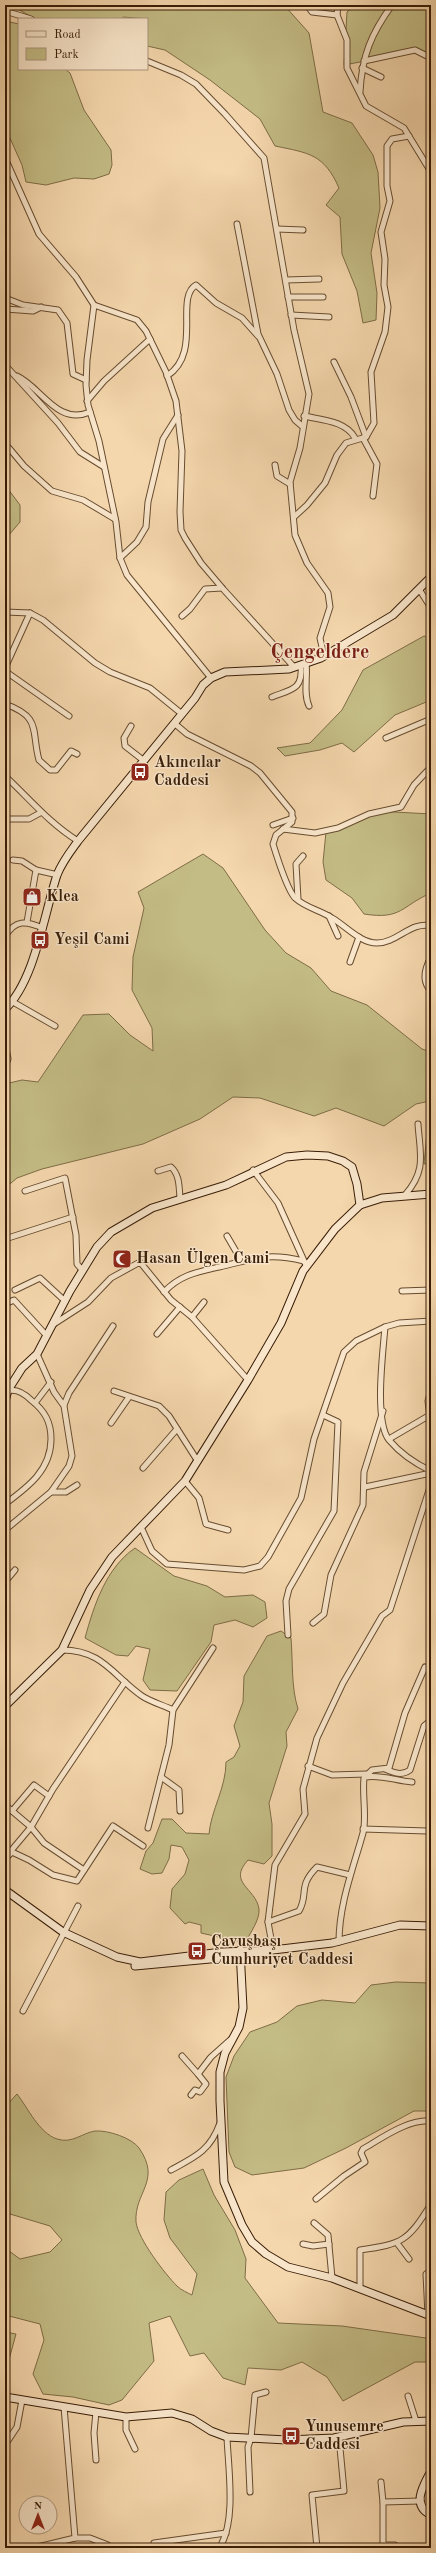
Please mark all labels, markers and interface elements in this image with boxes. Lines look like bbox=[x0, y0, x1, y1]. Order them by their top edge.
legend bbox=[18, 18, 148, 70]
text: Road bbox=[54, 29, 81, 41]
text: Park bbox=[54, 49, 79, 61]
district label: Çengeldere bbox=[271, 643, 369, 663]
place label: Akıncılar Caddesi bbox=[154, 755, 221, 789]
bus stop icon: Akıncılar Caddesi bbox=[129, 761, 151, 783]
shop icon: Klea bbox=[21, 886, 43, 908]
place label: Klea bbox=[46, 889, 79, 905]
bus stop icon: Yeşil Cami bbox=[29, 929, 51, 951]
place label: Yeşil Cami bbox=[54, 932, 130, 948]
mosque icon: Hasan Ülgen Cami bbox=[111, 1248, 133, 1270]
place label: Hasan Ülgen Cami bbox=[136, 1248, 270, 1267]
place label: Çavuşbaşı Cumhuriyet Caddesi bbox=[211, 1934, 353, 1968]
bus stop icon: Çavuşbaşı Cumhuriyet Caddesi bbox=[186, 1940, 208, 1962]
place label: Yunusemre Caddesi bbox=[305, 2419, 384, 2453]
bus stop icon: Yunusemre Caddesi bbox=[280, 2425, 302, 2447]
north arrow bbox=[18, 2495, 58, 2535]
text: N bbox=[34, 2501, 43, 2512]

